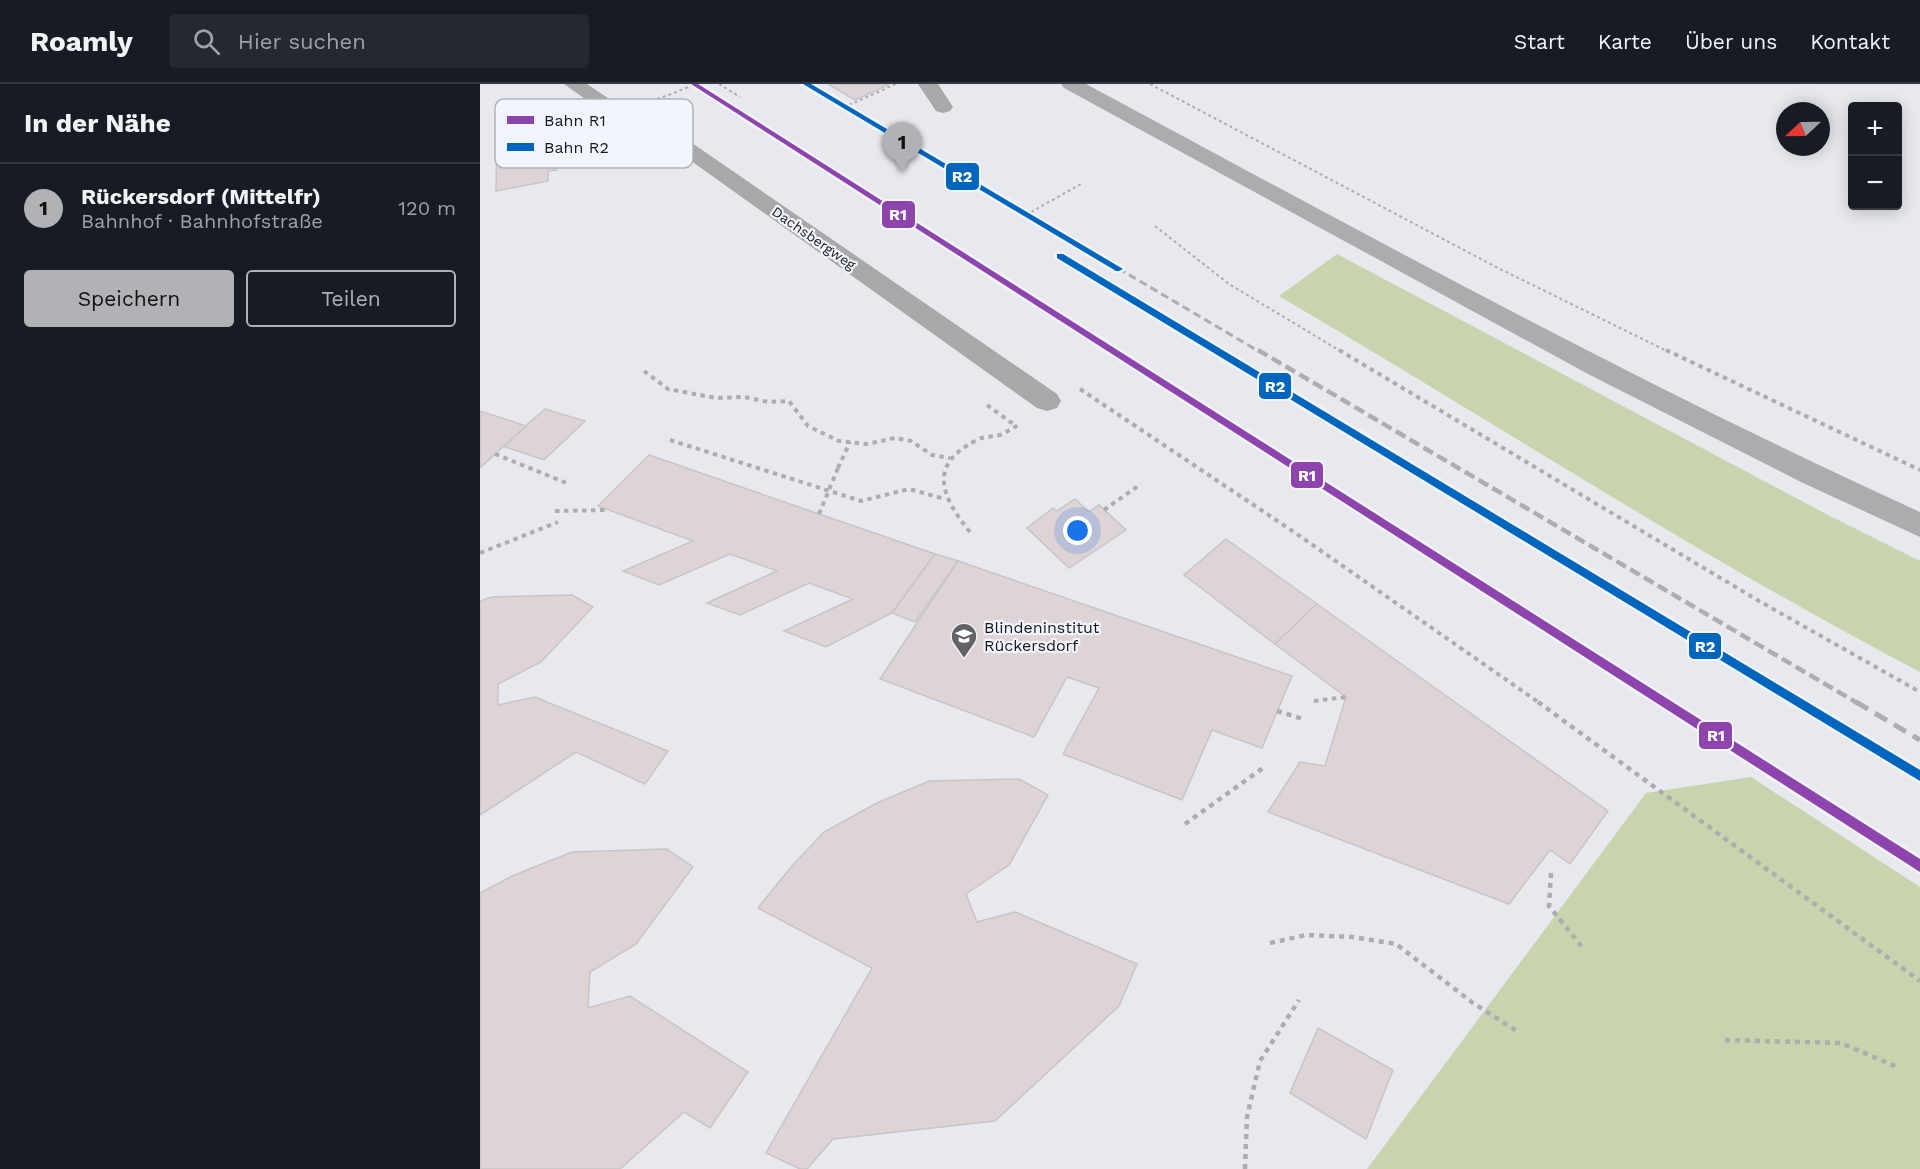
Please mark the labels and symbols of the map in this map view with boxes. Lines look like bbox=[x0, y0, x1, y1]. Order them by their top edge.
legend bbox=[495, 99, 693, 168]
north arrow bbox=[1776, 102, 1830, 156]
text: Bahn R1 bbox=[544, 111, 606, 130]
pin: 1 bbox=[882, 122, 922, 172]
text: Bahn R2 bbox=[544, 138, 609, 157]
line badge: R2 bbox=[945, 162, 980, 191]
text: R2 bbox=[952, 167, 972, 186]
line badge: R1 bbox=[881, 200, 916, 229]
street label: Dachsbergweg bbox=[769, 203, 859, 273]
text: R1 bbox=[889, 205, 907, 224]
line badge: R2 bbox=[1258, 372, 1292, 400]
text: R2 bbox=[1265, 377, 1285, 396]
line badge: R1 bbox=[1290, 461, 1324, 489]
text: R1 bbox=[1298, 466, 1316, 485]
your location bbox=[1063, 516, 1092, 545]
place label: Blindeninstitut Rückersdorf bbox=[984, 618, 1100, 655]
school or university icon: Blindeninstitut Rückersdorf bbox=[949, 621, 979, 659]
line badge: R2 bbox=[1688, 632, 1722, 660]
text: R2 bbox=[1695, 637, 1715, 656]
line badge: R1 bbox=[1698, 721, 1733, 750]
text: R1 bbox=[1707, 726, 1725, 745]

